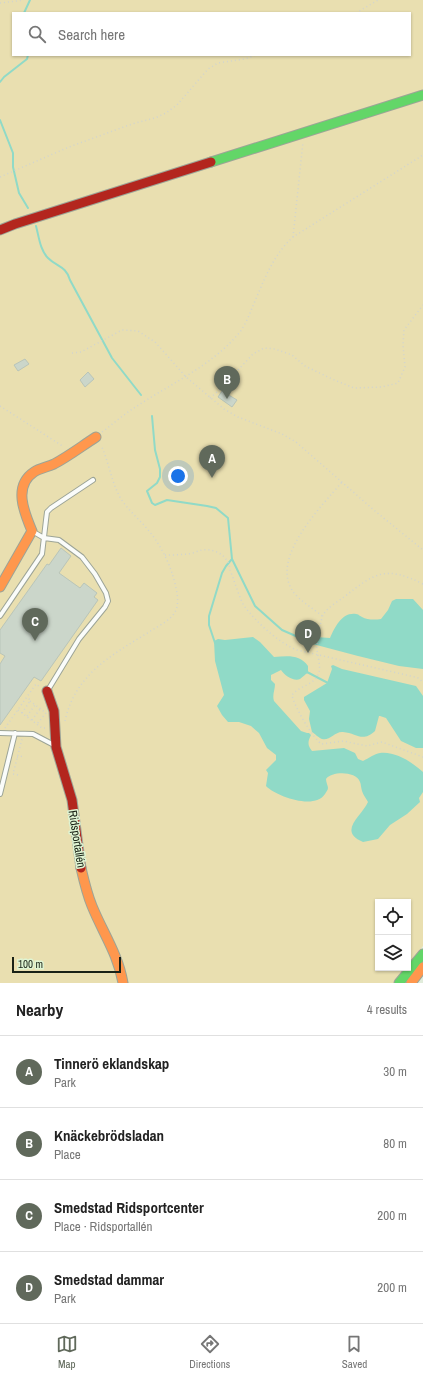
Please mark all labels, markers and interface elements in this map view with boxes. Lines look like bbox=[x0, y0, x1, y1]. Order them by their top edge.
search box bbox=[12, 12, 411, 56]
icon: search bbox=[26, 23, 48, 45]
text: Search here bbox=[58, 24, 125, 45]
pin: B bbox=[214, 366, 240, 399]
pin: A bbox=[199, 445, 225, 478]
your location bbox=[168, 466, 188, 486]
pin: C bbox=[22, 608, 48, 641]
pin: D bbox=[295, 620, 321, 653]
street label: Ridsportallén bbox=[65, 809, 89, 869]
map controls bbox=[375, 899, 411, 971]
button: locate bbox=[375, 899, 411, 935]
button: layers bbox=[375, 935, 411, 971]
scale bar bbox=[12, 955, 121, 974]
text: 100 m bbox=[18, 957, 43, 971]
text: Nearby bbox=[16, 998, 63, 1021]
text: 4 results bbox=[367, 1001, 407, 1018]
text: Tinnerö eklandskap bbox=[54, 1053, 169, 1074]
text: A bbox=[25, 1063, 33, 1080]
text: 30 m bbox=[383, 1063, 407, 1080]
text: Park bbox=[54, 1074, 76, 1091]
text: Knäckebrödsladan bbox=[54, 1125, 164, 1146]
text: B bbox=[25, 1135, 33, 1152]
text: 80 m bbox=[383, 1135, 407, 1152]
text: Place bbox=[54, 1146, 81, 1163]
text: Smedstad Ridsportcenter bbox=[54, 1197, 204, 1218]
text: C bbox=[25, 1207, 33, 1224]
text: 200 m bbox=[377, 1207, 407, 1224]
text: Place · Ridsportallén bbox=[54, 1218, 152, 1235]
text: Smedstad dammar bbox=[54, 1269, 164, 1290]
text: D bbox=[25, 1279, 33, 1296]
text: 200 m bbox=[377, 1279, 407, 1296]
text: Park bbox=[54, 1290, 76, 1307]
tab: Map bbox=[56, 1333, 78, 1371]
tab: Directions bbox=[189, 1333, 230, 1371]
tab: Saved bbox=[342, 1333, 367, 1371]

